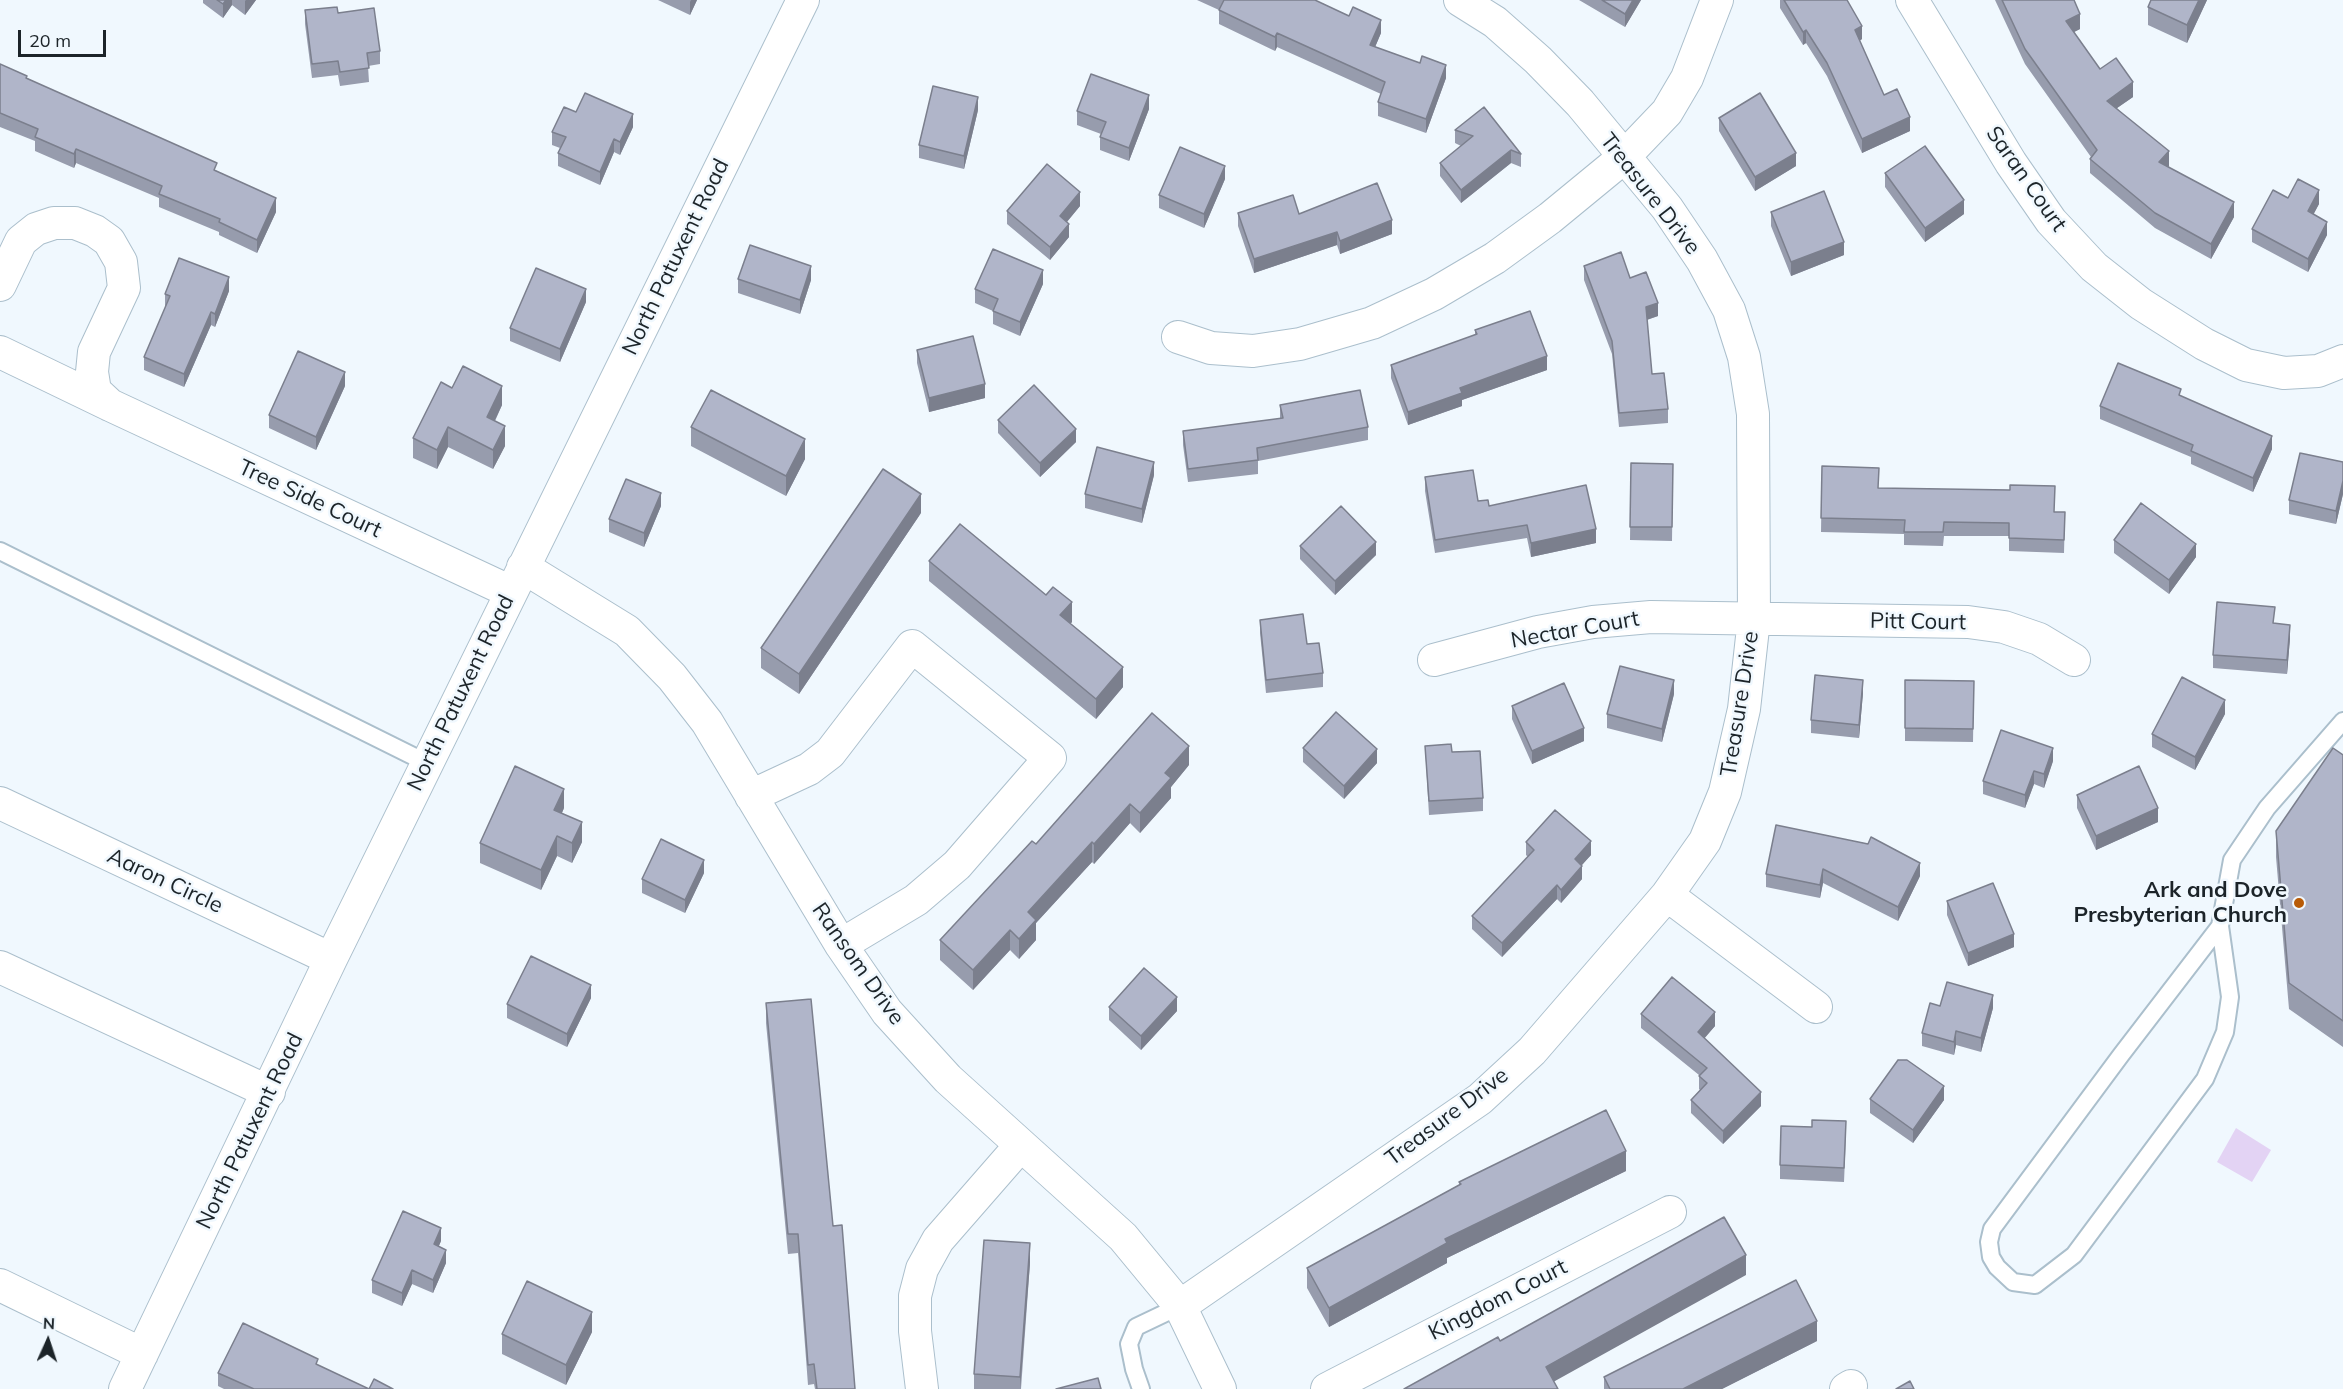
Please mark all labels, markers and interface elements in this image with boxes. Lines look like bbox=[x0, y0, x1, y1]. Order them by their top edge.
scale bar bbox=[21, 18, 110, 56]
text: 20 m bbox=[29, 29, 71, 52]
street label: Saran Court bbox=[1980, 121, 2072, 237]
street label: Treasure Drive bbox=[1594, 128, 1706, 260]
street label: North Patuxent Road bbox=[617, 155, 735, 359]
street label: Tree Side Court bbox=[234, 454, 386, 544]
street label: North Patuxent Road bbox=[402, 591, 520, 795]
street label: Nectar Court bbox=[1509, 606, 1641, 654]
street label: Pitt Court bbox=[1870, 608, 1966, 636]
street label: Treasure Drive bbox=[1715, 629, 1765, 779]
street label: Aaron Circle bbox=[103, 843, 227, 919]
place label: Ark and Dove Presbyterian Church bbox=[2073, 877, 2287, 928]
marker: Ark and Dove Presbyterian Church bbox=[2292, 896, 2306, 910]
street label: Ransom Drive bbox=[806, 898, 910, 1030]
street label: North Patuxent Road bbox=[191, 1029, 309, 1233]
street label: Treasure Drive bbox=[1380, 1062, 1514, 1172]
street label: Kingdom Court bbox=[1424, 1254, 1572, 1346]
north arrow bbox=[18, 1311, 78, 1371]
text: N bbox=[42, 1313, 56, 1333]

